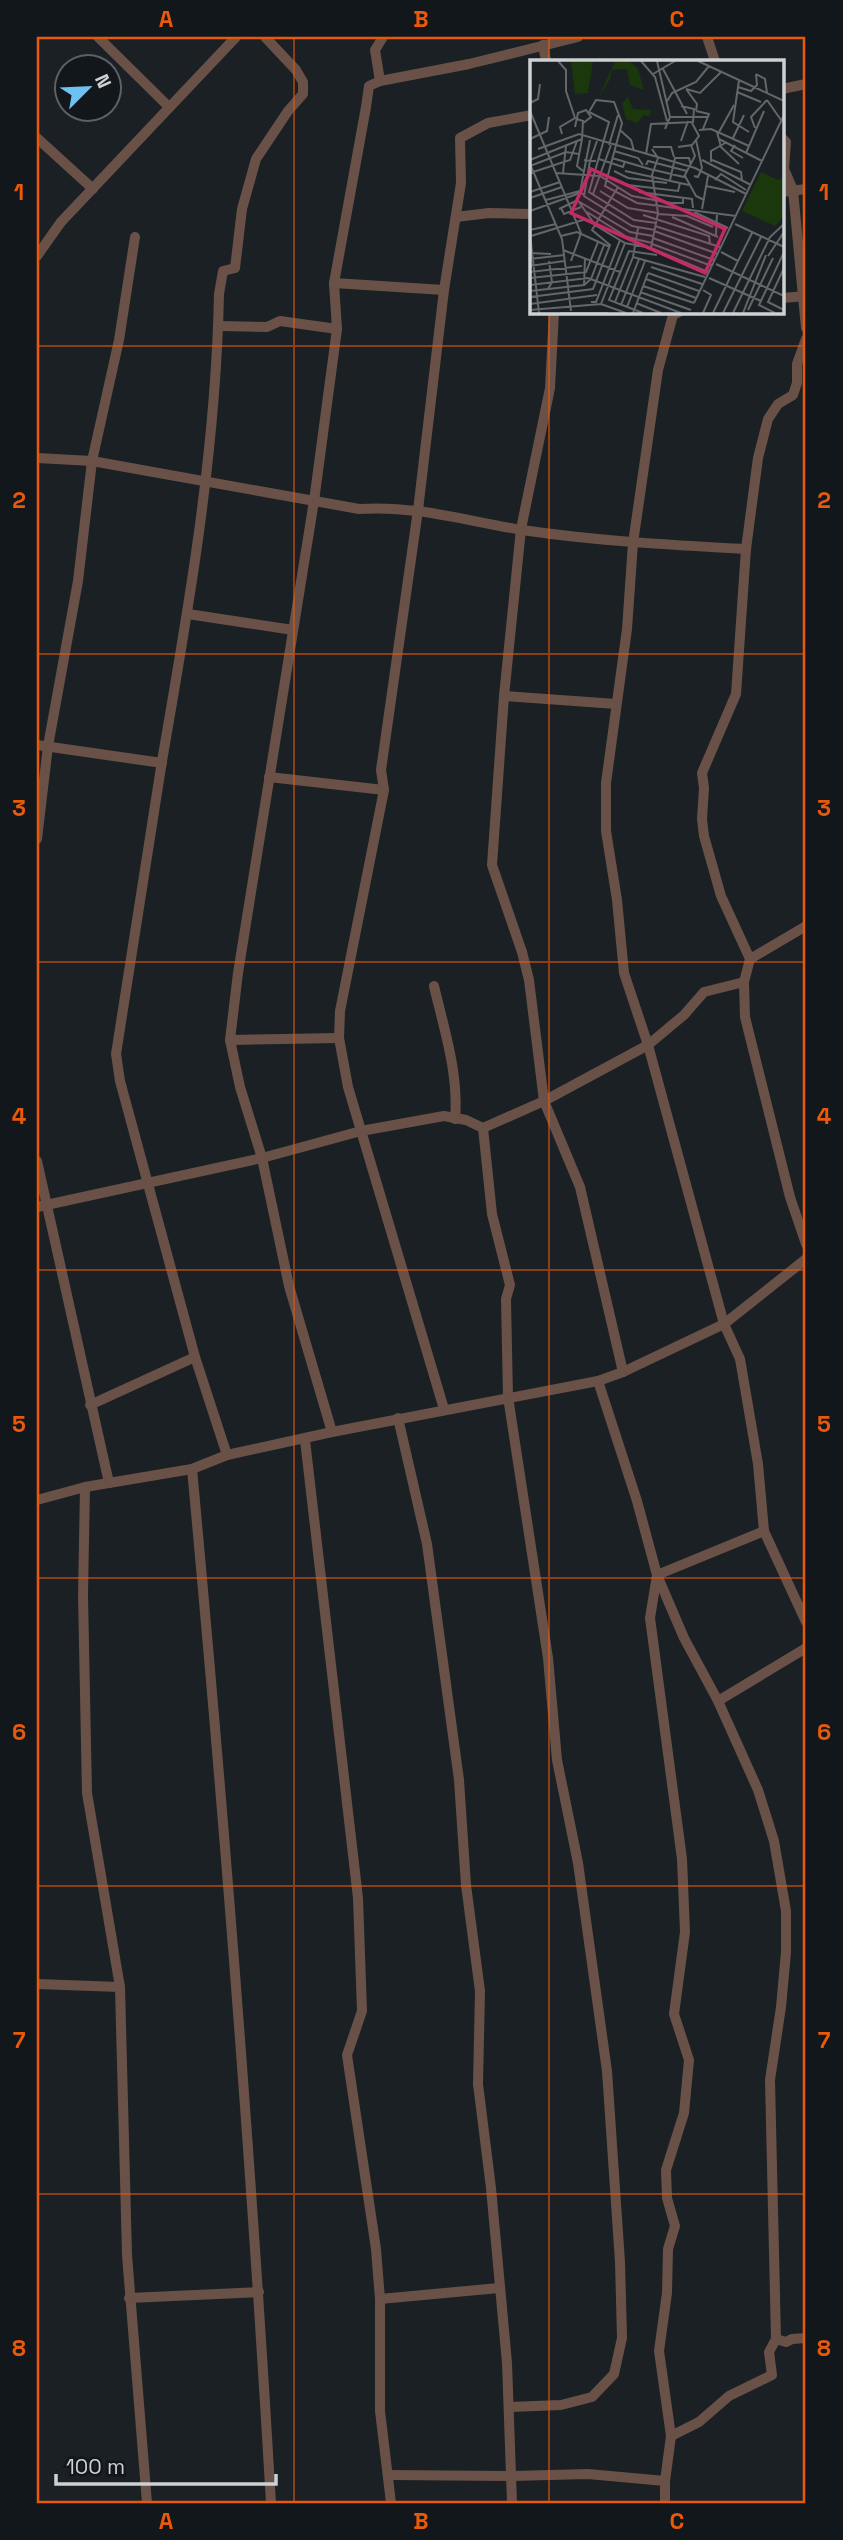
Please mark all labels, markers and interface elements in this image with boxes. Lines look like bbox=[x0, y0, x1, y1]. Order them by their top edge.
text: A bbox=[159, 4, 174, 34]
text: B bbox=[413, 4, 429, 34]
text: C bbox=[670, 4, 684, 34]
north arrow bbox=[52, 52, 122, 122]
inset map bbox=[530, 60, 784, 313]
text: N bbox=[89, 70, 117, 92]
text: 1 bbox=[14, 177, 24, 207]
text: 1 bbox=[819, 177, 829, 207]
text: 2 bbox=[12, 485, 26, 515]
text: 2 bbox=[817, 485, 831, 515]
text: 3 bbox=[12, 793, 26, 823]
text: 3 bbox=[817, 793, 831, 823]
text: 4 bbox=[12, 1101, 27, 1131]
text: 4 bbox=[817, 1101, 832, 1131]
text: 5 bbox=[12, 1409, 26, 1439]
text: 5 bbox=[817, 1409, 831, 1439]
text: 6 bbox=[12, 1717, 26, 1747]
text: 6 bbox=[817, 1717, 831, 1747]
text: 7 bbox=[13, 2025, 26, 2055]
text: 7 bbox=[818, 2025, 831, 2055]
text: 8 bbox=[12, 2333, 26, 2363]
text: 8 bbox=[817, 2333, 831, 2363]
scale bar bbox=[56, 2442, 276, 2486]
text: 100 m bbox=[66, 2453, 125, 2480]
text: A bbox=[159, 2506, 174, 2536]
text: B bbox=[413, 2506, 429, 2536]
text: C bbox=[670, 2506, 684, 2536]

